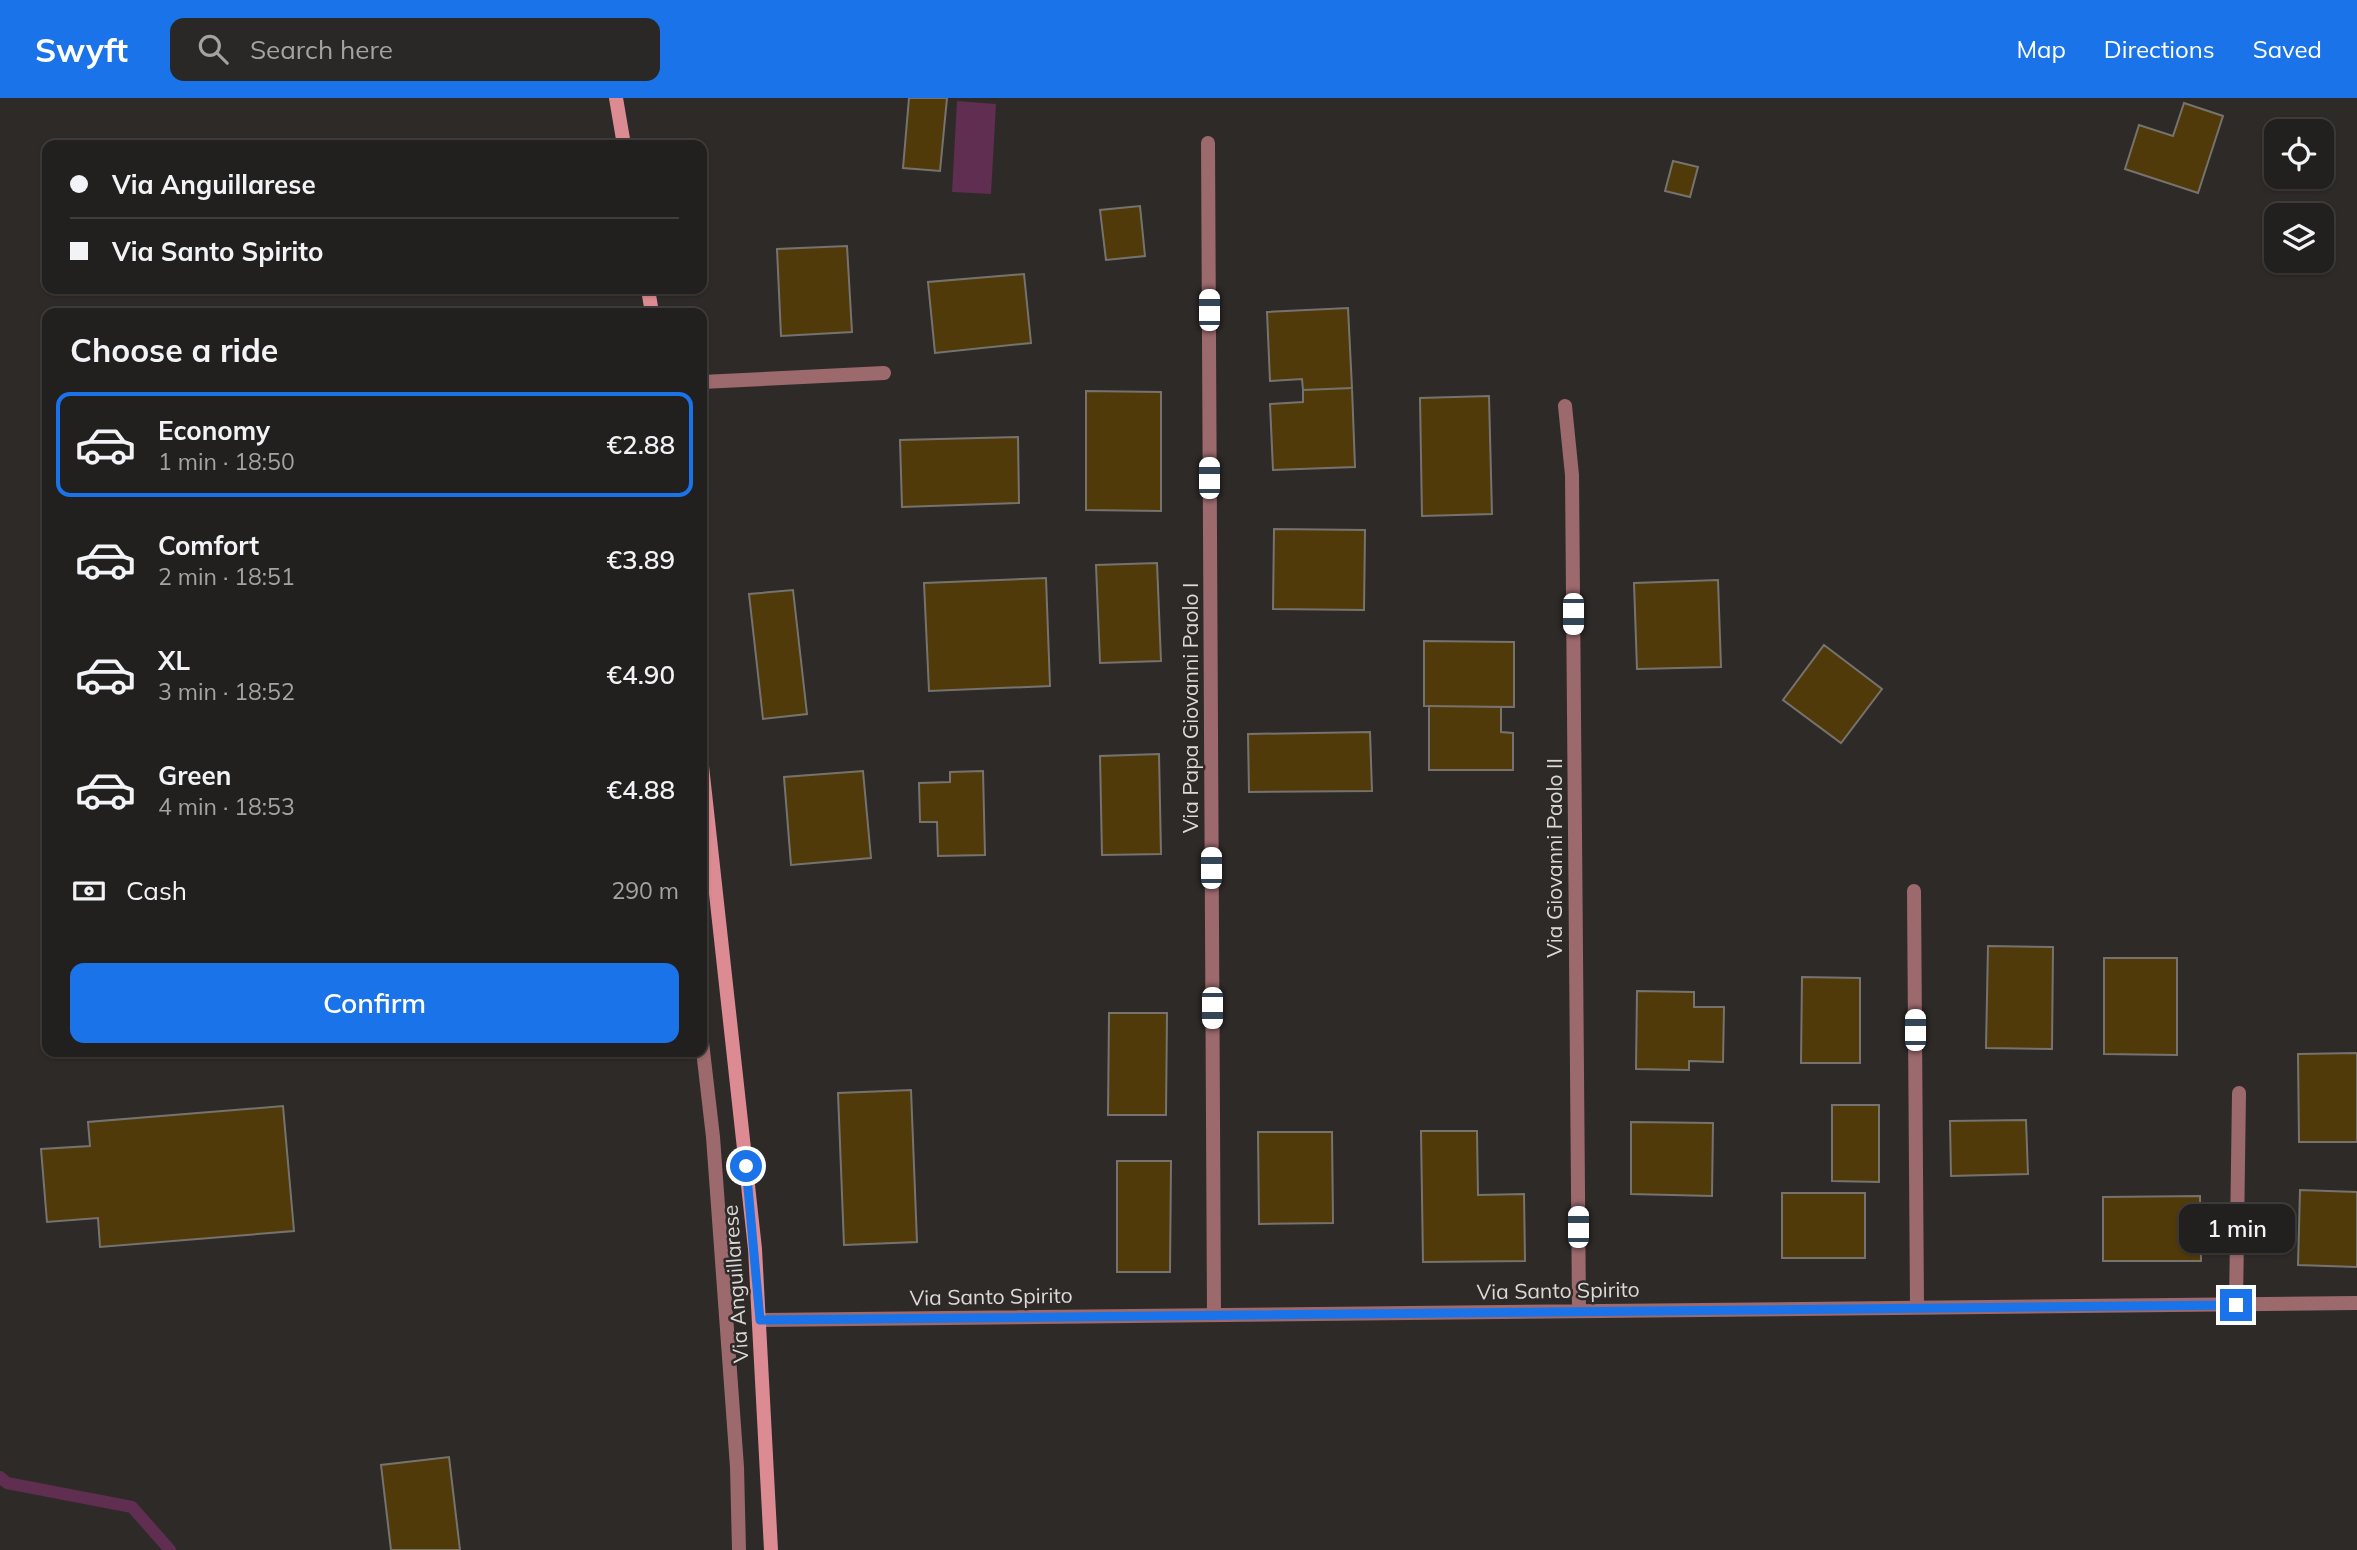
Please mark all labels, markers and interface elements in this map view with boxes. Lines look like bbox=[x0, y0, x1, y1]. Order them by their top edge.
search box bbox=[170, 18, 660, 81]
text: Swyft bbox=[35, 29, 128, 70]
icon: search bbox=[194, 30, 232, 68]
text: Search here bbox=[250, 33, 393, 66]
text: Map bbox=[2016, 34, 2066, 64]
text: Directions bbox=[2104, 34, 2215, 64]
text: Saved bbox=[2253, 34, 2322, 64]
map controls bbox=[2264, 119, 2334, 273]
button: locate bbox=[2264, 119, 2334, 189]
text: Via Anguillarese bbox=[112, 168, 316, 201]
button: layers bbox=[2264, 203, 2334, 273]
text: Via Santo Spirito bbox=[112, 235, 323, 268]
car bbox=[1199, 289, 1220, 331]
text: Choose a ride bbox=[70, 330, 278, 370]
icon: car bbox=[74, 413, 137, 476]
text: Economy bbox=[158, 414, 270, 447]
text: €2.88 bbox=[606, 428, 675, 461]
text: 1 min · 18:50 bbox=[158, 447, 295, 476]
car bbox=[1199, 457, 1220, 499]
icon: car bbox=[74, 528, 137, 591]
text: Comfort bbox=[158, 529, 259, 562]
text: €3.89 bbox=[606, 543, 675, 576]
text: 2 min · 18:51 bbox=[158, 562, 295, 591]
street label: Via Papa Giovanni Paolo I bbox=[1177, 583, 1203, 833]
car bbox=[1563, 593, 1584, 635]
icon: car bbox=[74, 643, 137, 706]
text: XL bbox=[158, 644, 190, 677]
text: €4.90 bbox=[606, 658, 675, 691]
text: 3 min · 18:52 bbox=[158, 677, 295, 706]
icon: car bbox=[74, 758, 137, 821]
street label: Via Giovanni Paolo II bbox=[1541, 758, 1567, 958]
text: Green bbox=[158, 759, 231, 792]
text: €4.88 bbox=[606, 773, 675, 806]
text: 4 min · 18:53 bbox=[158, 792, 295, 821]
car bbox=[1201, 847, 1222, 889]
icon: cash bbox=[70, 872, 108, 910]
text: Cash bbox=[126, 874, 187, 907]
text: 290 m bbox=[611, 876, 679, 905]
button: Confirm bbox=[70, 963, 679, 1043]
car bbox=[1202, 987, 1223, 1029]
car bbox=[1905, 1009, 1926, 1051]
route start bbox=[730, 1150, 762, 1182]
street label: Via Anguillarese bbox=[716, 1204, 754, 1364]
callout: 1 min bbox=[2178, 1204, 2294, 1252]
car bbox=[1568, 1206, 1589, 1248]
text: 1 min bbox=[2207, 1214, 2267, 1243]
street label: Via Santo Spirito bbox=[1476, 1276, 1640, 1304]
street label: Via Santo Spirito bbox=[909, 1282, 1073, 1310]
route end bbox=[2220, 1289, 2252, 1321]

